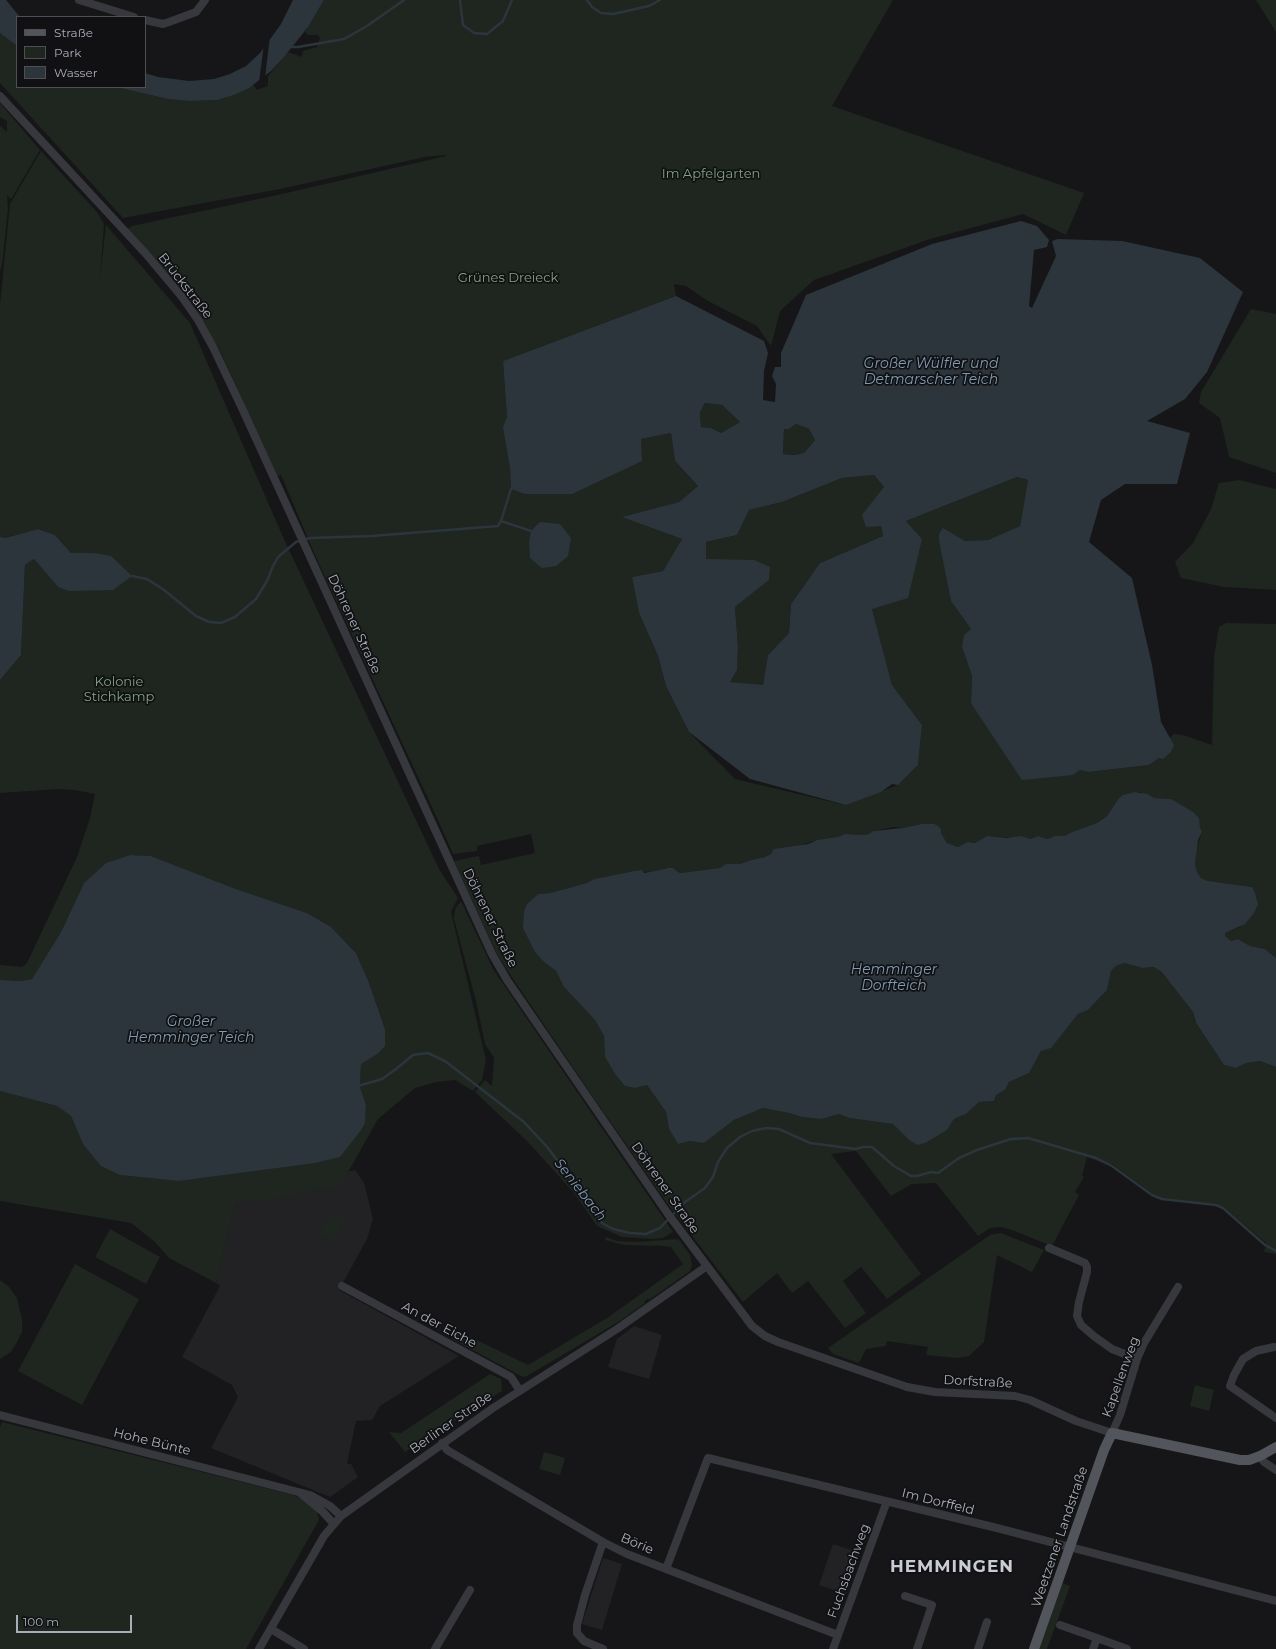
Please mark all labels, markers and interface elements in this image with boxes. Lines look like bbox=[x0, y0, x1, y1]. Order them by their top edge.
legend bbox=[16, 16, 146, 88]
text: Straße bbox=[54, 25, 93, 40]
text: Park bbox=[54, 45, 81, 60]
text: Wasser bbox=[54, 65, 98, 80]
park label: Im Apfelgarten bbox=[662, 166, 760, 182]
street label: Brückstraße bbox=[155, 250, 215, 322]
park label: Grünes Dreieck bbox=[458, 270, 558, 286]
water label: Großer Wülfler und Detmarscher Teich bbox=[864, 356, 998, 388]
street label: Döhrener Straße bbox=[324, 572, 384, 676]
park label: Kolonie Stichkamp bbox=[84, 674, 154, 705]
street label: Döhrener Straße bbox=[459, 866, 521, 970]
water label: Hemminger Dorfteich bbox=[851, 962, 937, 994]
water label: Großer Hemminger Teich bbox=[128, 1014, 254, 1046]
street label: Döhrener Straße bbox=[628, 1139, 702, 1237]
water label: Seniebach bbox=[550, 1155, 610, 1225]
street label: An der Eiche bbox=[399, 1299, 479, 1351]
street label: Kapellenweg bbox=[1099, 1334, 1143, 1420]
street label: Dorfstraße bbox=[943, 1372, 1013, 1392]
street label: Berliner Straße bbox=[407, 1389, 495, 1457]
street label: Hohe Bünte bbox=[112, 1425, 192, 1459]
street label: Weetzener Landstraße bbox=[1029, 1465, 1091, 1609]
street label: Im Dorffeld bbox=[900, 1485, 976, 1519]
street label: Fuchsbachweg bbox=[825, 1522, 873, 1620]
street label: Börie bbox=[618, 1530, 656, 1558]
district label: HEMMINGEN bbox=[890, 1557, 1014, 1577]
scale bar bbox=[18, 1607, 134, 1633]
text: 100 m bbox=[23, 1614, 59, 1629]

